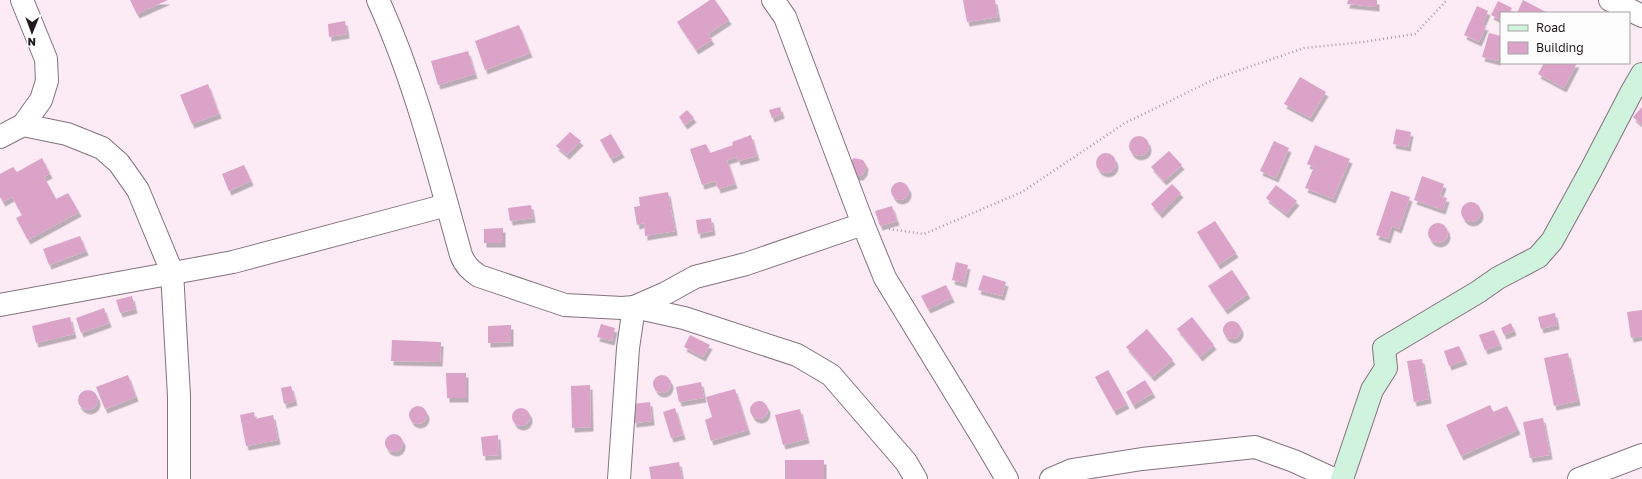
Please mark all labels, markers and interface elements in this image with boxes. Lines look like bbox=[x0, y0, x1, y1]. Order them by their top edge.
north arrow bbox=[12, 12, 52, 52]
legend bbox=[1500, 12, 1630, 64]
text: Road bbox=[1536, 20, 1565, 35]
text: N bbox=[28, 36, 36, 49]
text: Building bbox=[1536, 40, 1584, 55]

